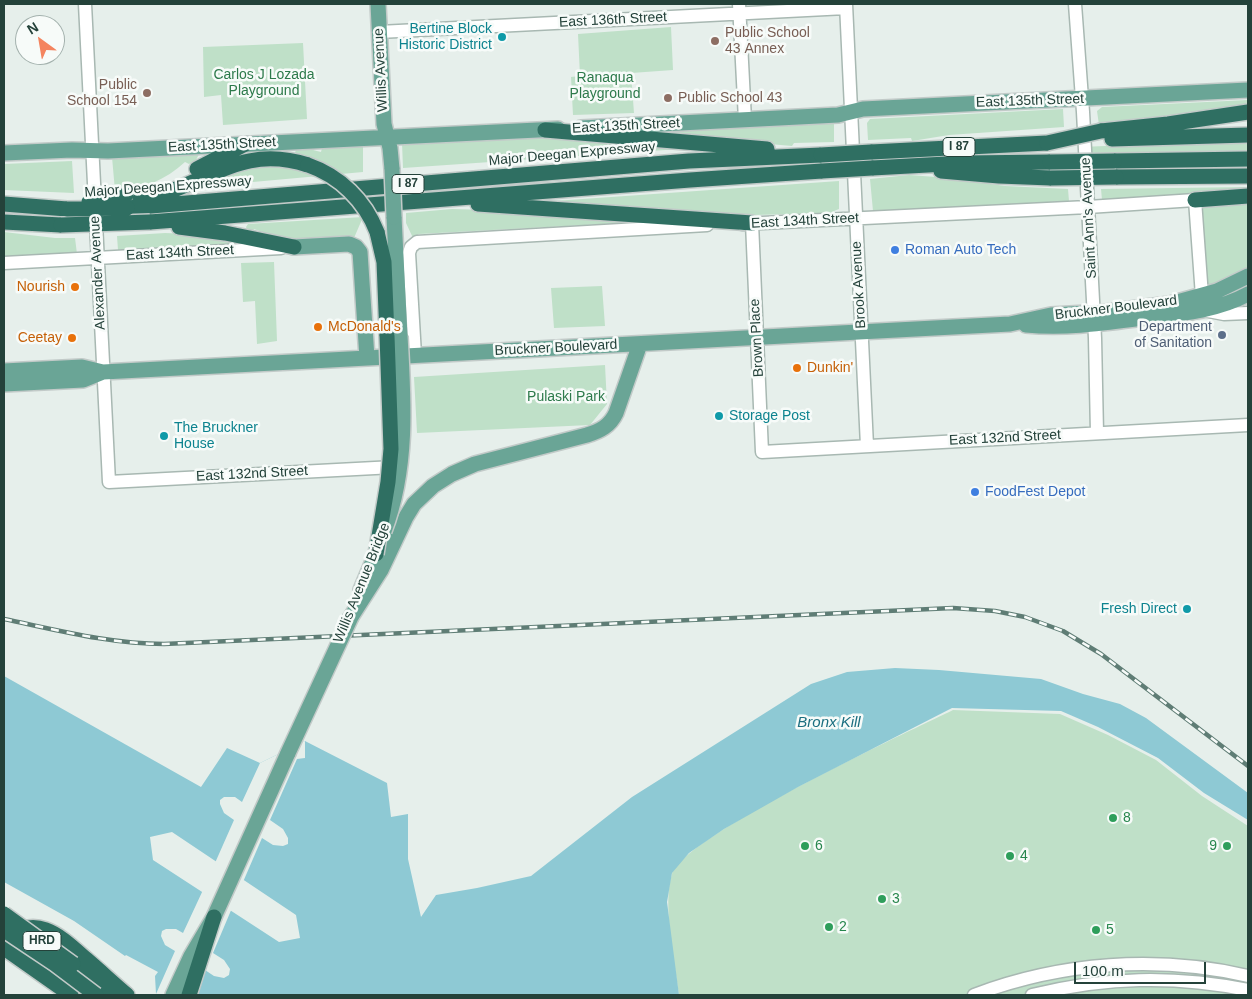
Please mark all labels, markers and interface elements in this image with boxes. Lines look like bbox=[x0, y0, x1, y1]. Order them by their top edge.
street label: East 136th Street bbox=[559, 9, 667, 31]
north arrow bbox=[15, 15, 65, 65]
text: N bbox=[24, 19, 41, 38]
place label: Bertine Block Historic District bbox=[399, 21, 492, 54]
place label: Public School 43 Annex bbox=[725, 25, 810, 58]
street label: Willis Avenue bbox=[370, 28, 392, 112]
marker: Bertine Block Historic District bbox=[496, 31, 508, 43]
marker: Public School 43 Annex bbox=[709, 35, 721, 47]
park label: Carlos J Lozada Playground bbox=[213, 67, 315, 100]
park label: Ranaqua Playground bbox=[570, 70, 640, 102]
place label: Public School 154 bbox=[67, 77, 137, 110]
marker: Public School 154 bbox=[141, 87, 153, 99]
place label: Public School 43 bbox=[678, 90, 782, 106]
street label: East 135th Street bbox=[976, 91, 1084, 111]
marker: Public School 43 bbox=[662, 92, 674, 104]
street label: East 135th Street bbox=[572, 115, 680, 137]
street label: East 135th Street bbox=[168, 134, 276, 156]
street label: Major Deegan Expressway bbox=[488, 138, 656, 170]
road number: I 87 bbox=[943, 138, 975, 156]
street label: Saint Ann's Avenue bbox=[1077, 157, 1101, 279]
street label: Major Deegan Expressway bbox=[84, 173, 252, 201]
road number: I 87 bbox=[392, 174, 424, 193]
street label: East 134th Street bbox=[751, 210, 859, 232]
street label: Alexander Avenue bbox=[87, 216, 109, 330]
street label: Brook Avenue bbox=[848, 241, 870, 329]
street label: East 134th Street bbox=[126, 242, 234, 264]
place label: Roman Auto Tech bbox=[905, 242, 1016, 258]
marker: Roman Auto Tech bbox=[889, 244, 901, 256]
place label: Nourish bbox=[17, 279, 65, 295]
marker: Nourish bbox=[69, 281, 81, 293]
street label: Bruckner Boulevard bbox=[1054, 292, 1178, 324]
street label: Brown Place bbox=[747, 298, 767, 378]
place label: McDonald's bbox=[328, 319, 401, 335]
place label: Department of Sanitation bbox=[1134, 319, 1212, 352]
marker: McDonald's bbox=[312, 321, 324, 333]
marker: Department of Sanitation bbox=[1216, 329, 1228, 341]
place label: Ceetay bbox=[18, 330, 62, 346]
marker: Ceetay bbox=[66, 332, 78, 344]
street label: Bruckner Boulevard bbox=[494, 336, 618, 360]
place label: Dunkin' bbox=[807, 360, 853, 376]
marker: Dunkin' bbox=[791, 362, 803, 374]
park label: Pulaski Park bbox=[527, 389, 605, 405]
place label: Storage Post bbox=[729, 408, 810, 424]
marker: Storage Post bbox=[713, 410, 725, 422]
place label: The Bruckner House bbox=[174, 420, 258, 452]
street label: East 132nd Street bbox=[949, 427, 1061, 449]
marker: The Bruckner House bbox=[158, 430, 170, 442]
street label: East 132nd Street bbox=[196, 463, 308, 485]
place label: FoodFest Depot bbox=[985, 484, 1085, 500]
marker: FoodFest Depot bbox=[969, 486, 981, 498]
street label: Willis Avenue Bridge bbox=[330, 520, 394, 646]
place label: Fresh Direct bbox=[1101, 601, 1177, 617]
marker: Fresh Direct bbox=[1181, 603, 1193, 615]
water label: Bronx Kill bbox=[797, 714, 861, 732]
place label: 8 bbox=[1123, 810, 1131, 826]
marker: 8 bbox=[1107, 812, 1119, 824]
place label: 6 bbox=[815, 838, 823, 854]
place label: 9 bbox=[1209, 838, 1217, 854]
marker: 6 bbox=[799, 840, 811, 852]
marker: 9 bbox=[1221, 840, 1233, 852]
place label: 4 bbox=[1020, 848, 1028, 864]
marker: 4 bbox=[1004, 850, 1016, 862]
place label: 3 bbox=[892, 891, 900, 907]
marker: 3 bbox=[876, 893, 888, 905]
place label: 2 bbox=[839, 919, 847, 935]
marker: 2 bbox=[823, 921, 835, 933]
place label: 5 bbox=[1106, 922, 1114, 938]
marker: 5 bbox=[1090, 924, 1102, 936]
road number: HRD bbox=[23, 931, 61, 950]
scale bar bbox=[1077, 952, 1210, 984]
text: 100 m bbox=[1082, 962, 1124, 979]

